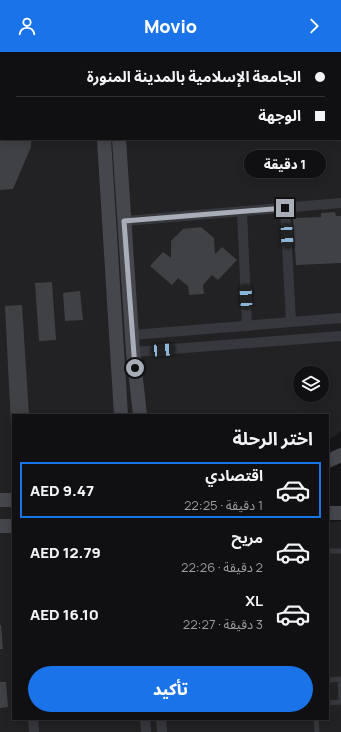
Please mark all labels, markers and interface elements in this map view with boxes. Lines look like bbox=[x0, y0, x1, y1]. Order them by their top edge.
text: Movio bbox=[144, 14, 197, 38]
icon: person bbox=[16, 15, 38, 37]
icon: forward bbox=[303, 15, 325, 37]
text: الجامعة الإسلامية بالمدينة المنورة bbox=[87, 66, 301, 87]
text: الوجهة bbox=[258, 105, 301, 126]
callout: 1 دقيقة bbox=[244, 150, 326, 178]
text: 1 دقيقة bbox=[264, 155, 306, 173]
route end bbox=[276, 199, 294, 217]
car bbox=[280, 224, 294, 248]
car bbox=[239, 285, 253, 309]
car bbox=[151, 343, 175, 357]
route start bbox=[126, 359, 144, 377]
map controls bbox=[293, 366, 329, 402]
button: layers bbox=[293, 366, 329, 402]
text: اختر الرحلة bbox=[233, 426, 313, 450]
text: اقتصادي bbox=[205, 465, 263, 486]
icon: car bbox=[275, 472, 311, 508]
text: AED 9.47 bbox=[30, 480, 94, 501]
text: 1 دقيقة · 22:25 bbox=[184, 496, 263, 514]
text: مريح bbox=[231, 527, 263, 548]
icon: car bbox=[275, 534, 311, 570]
text: AED 12.79 bbox=[30, 542, 101, 563]
text: 2 دقيقة · 22:26 bbox=[181, 558, 263, 576]
text: XL bbox=[245, 590, 263, 611]
icon: car bbox=[275, 596, 311, 632]
text: AED 16.10 bbox=[30, 604, 99, 625]
text: 3 دقيقة · 22:27 bbox=[183, 615, 263, 633]
button: تأكيد bbox=[28, 666, 313, 712]

